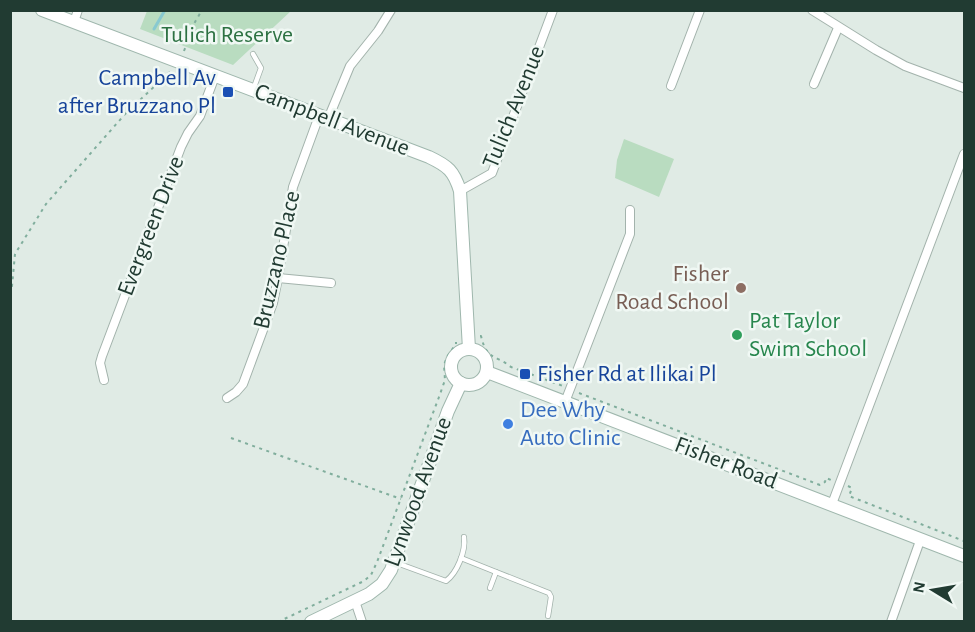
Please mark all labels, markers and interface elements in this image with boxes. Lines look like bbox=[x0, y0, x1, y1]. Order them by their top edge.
park label: Tulich Reserve bbox=[161, 23, 293, 47]
street label: Tulich Avenue bbox=[479, 42, 549, 172]
place label: Campbell Av after Bruzzano Pl bbox=[58, 66, 216, 118]
street label: Campbell Avenue bbox=[251, 79, 413, 161]
marker: Campbell Av after Bruzzano Pl bbox=[221, 85, 235, 99]
street label: Evergreen Drive bbox=[113, 153, 189, 299]
street label: Bruzzano Place bbox=[249, 189, 305, 331]
place label: Fisher Road School bbox=[615, 262, 729, 314]
marker: Fisher Road School bbox=[734, 281, 748, 295]
place label: Pat Taylor Swim School bbox=[749, 309, 867, 361]
marker: Pat Taylor Swim School bbox=[730, 328, 744, 342]
place label: Fisher Rd at Ilikai Pl bbox=[537, 362, 717, 386]
marker: Fisher Rd at Ilikai Pl bbox=[518, 367, 532, 381]
place label: Dee Why Auto Clinic bbox=[520, 398, 620, 450]
street label: Lynwood Avenue bbox=[380, 414, 456, 570]
marker: Dee Why Auto Clinic bbox=[501, 417, 515, 431]
street label: Fisher Road bbox=[671, 432, 781, 494]
north arrow bbox=[903, 560, 963, 620]
text: N bbox=[910, 580, 928, 594]

